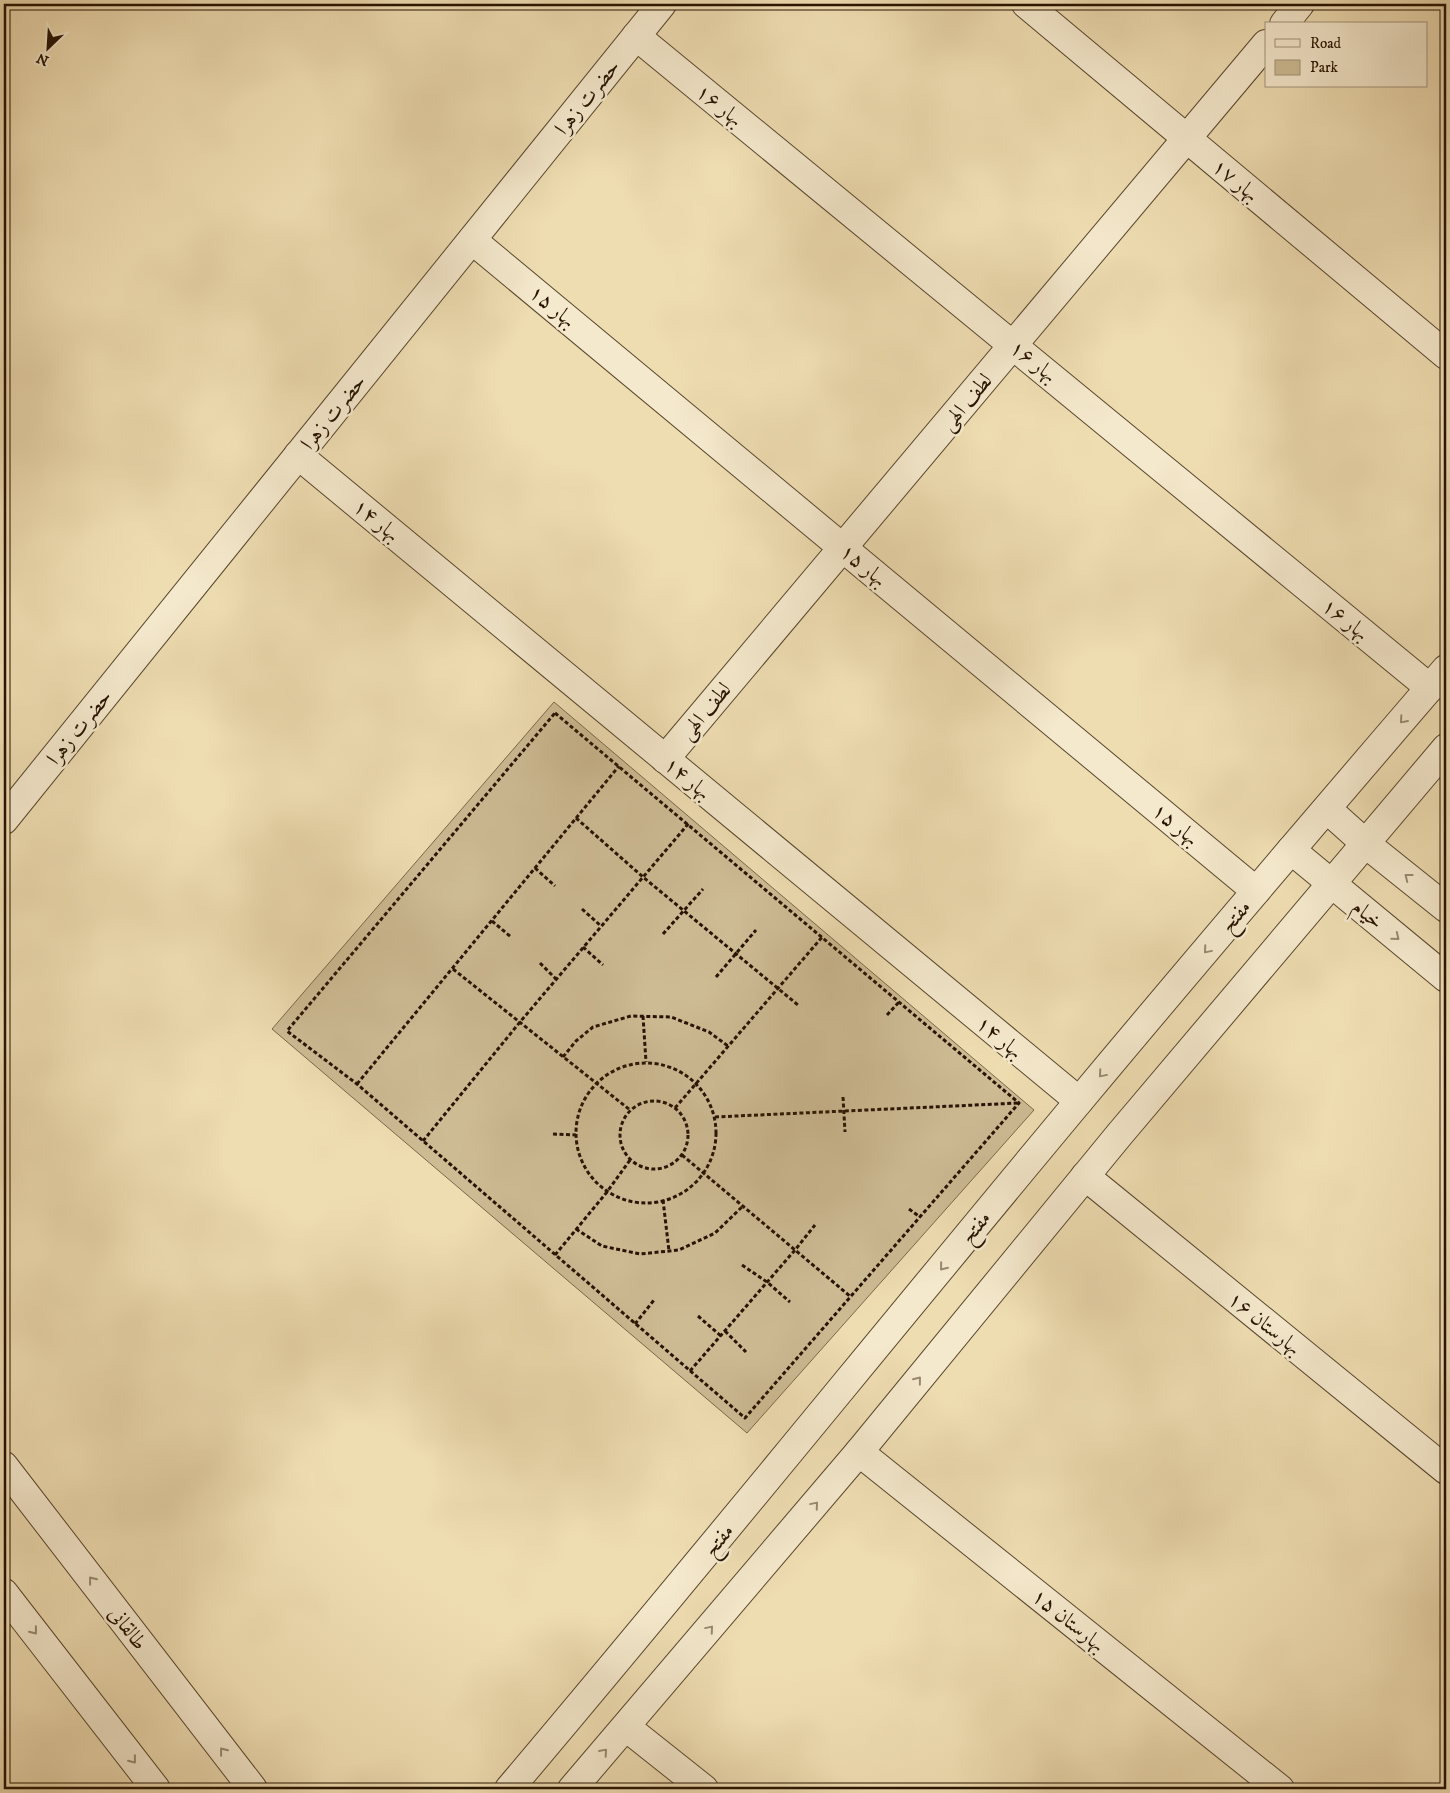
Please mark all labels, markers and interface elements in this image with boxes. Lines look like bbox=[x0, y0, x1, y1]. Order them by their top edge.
north arrow bbox=[22, 22, 72, 72]
legend bbox=[1265, 22, 1428, 88]
text: Road bbox=[1310, 34, 1342, 53]
text: N bbox=[33, 48, 52, 69]
street label: حضرت زهرا bbox=[549, 55, 626, 141]
text: Park bbox=[1310, 58, 1339, 77]
street label: بهار ۱۶ bbox=[690, 79, 748, 133]
street label: بهار ۱۷ bbox=[1207, 154, 1264, 208]
street label: بهار ۱۵ bbox=[524, 280, 581, 334]
street label: بهار ۱۶ bbox=[1004, 335, 1062, 389]
street label: لطف الهی bbox=[935, 368, 998, 437]
street label: حضرت زهرا bbox=[295, 370, 372, 456]
street label: بهار ۱۴ bbox=[348, 494, 405, 548]
street label: بهار ۱۵ bbox=[835, 539, 892, 593]
street label: بهار ۱۶ bbox=[1316, 593, 1374, 647]
street label: لطف الهی bbox=[674, 677, 737, 746]
street label: حضرت زهرا bbox=[41, 685, 118, 771]
one-way arrow bbox=[1400, 714, 1409, 723]
street label: بهار ۱۴ bbox=[659, 752, 716, 806]
street label: بهار ۱۵ bbox=[1147, 798, 1204, 852]
one-way arrow bbox=[1405, 875, 1414, 883]
street label: خیام bbox=[1344, 894, 1388, 938]
street label: مفتح bbox=[1215, 895, 1261, 941]
one-way arrow bbox=[1390, 932, 1399, 940]
one-way arrow bbox=[1203, 944, 1212, 953]
street label: بهار ۱۴ bbox=[971, 1011, 1028, 1065]
one-way arrow bbox=[1099, 1068, 1108, 1077]
street label: مفتح bbox=[955, 1206, 1001, 1252]
one-way arrow bbox=[939, 1261, 948, 1270]
street label: بهارستان ۱۶ bbox=[1222, 1286, 1306, 1361]
one-way arrow bbox=[913, 1376, 922, 1385]
one-way arrow bbox=[809, 1501, 818, 1510]
street label: مفتح bbox=[698, 1519, 744, 1565]
one-way arrow bbox=[89, 1577, 97, 1586]
street label: بهارستان ۱۵ bbox=[1026, 1583, 1110, 1658]
street label: طالقانی bbox=[102, 1601, 152, 1656]
one-way arrow bbox=[704, 1625, 713, 1634]
one-way arrow bbox=[28, 1626, 37, 1635]
one-way arrow bbox=[220, 1748, 228, 1757]
one-way arrow bbox=[599, 1749, 608, 1758]
one-way arrow bbox=[128, 1754, 136, 1763]

